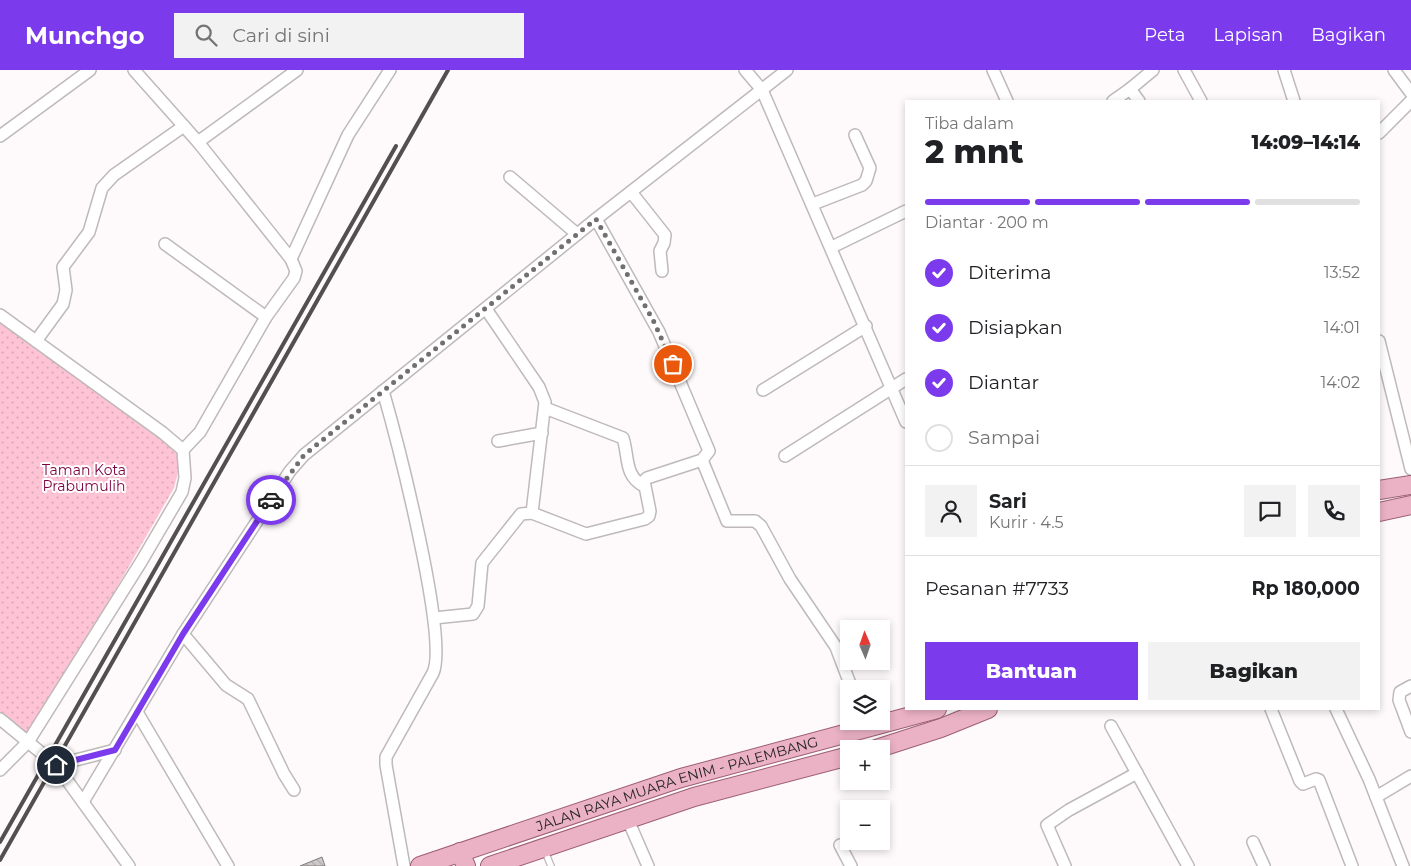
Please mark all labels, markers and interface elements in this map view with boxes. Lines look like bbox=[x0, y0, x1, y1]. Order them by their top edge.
search box bbox=[174, 13, 524, 58]
text: Munchgo bbox=[25, 21, 144, 50]
icon: search bbox=[192, 21, 220, 49]
text: Cari di sini bbox=[232, 24, 330, 47]
text: Peta bbox=[1144, 24, 1185, 46]
text: Lapisan bbox=[1213, 24, 1283, 46]
text: Bagikan bbox=[1311, 24, 1386, 46]
text: Tiba dalam bbox=[925, 114, 1014, 133]
text: 14:09–14:14 bbox=[1251, 131, 1360, 154]
text: 2 mnt bbox=[925, 132, 1024, 171]
text: Diantar · 200 m bbox=[925, 213, 1049, 232]
icon: check bbox=[925, 259, 953, 287]
text: Diterima bbox=[968, 261, 1051, 284]
text: 13:52 bbox=[1324, 263, 1360, 282]
icon: check bbox=[925, 314, 953, 342]
text: Disiapkan bbox=[968, 316, 1063, 339]
text: 14:01 bbox=[1324, 318, 1360, 337]
pin bbox=[652, 343, 694, 385]
icon: bag bbox=[659, 350, 687, 378]
icon: check bbox=[925, 369, 953, 397]
text: Diantar bbox=[968, 371, 1039, 394]
text: 14:02 bbox=[1320, 373, 1360, 392]
text: Sampai bbox=[968, 426, 1040, 449]
park label: Taman Kota Prabumulih bbox=[42, 461, 126, 495]
courier bbox=[246, 475, 296, 525]
button: person bbox=[925, 485, 977, 537]
button: chat bbox=[1244, 485, 1296, 537]
button: phone bbox=[1308, 485, 1360, 537]
icon: car bbox=[257, 486, 285, 514]
text: Sari bbox=[989, 490, 1027, 513]
text: Kurir · 4.5 bbox=[989, 513, 1064, 532]
text: Pesanan #7733 bbox=[925, 577, 1069, 600]
text: Rp 180,000 bbox=[1251, 577, 1360, 600]
north arrow bbox=[840, 620, 890, 670]
map controls bbox=[840, 620, 890, 850]
button: Bantuan bbox=[925, 642, 1138, 700]
button: Bagikan bbox=[1148, 642, 1360, 700]
button: layers bbox=[840, 680, 890, 730]
street label: JALAN RAYA MUARA ENIM - PALEMBANG bbox=[533, 732, 820, 836]
button: + bbox=[840, 740, 890, 790]
pin bbox=[35, 744, 77, 786]
icon: home bbox=[42, 751, 70, 779]
button: − bbox=[840, 800, 890, 850]

